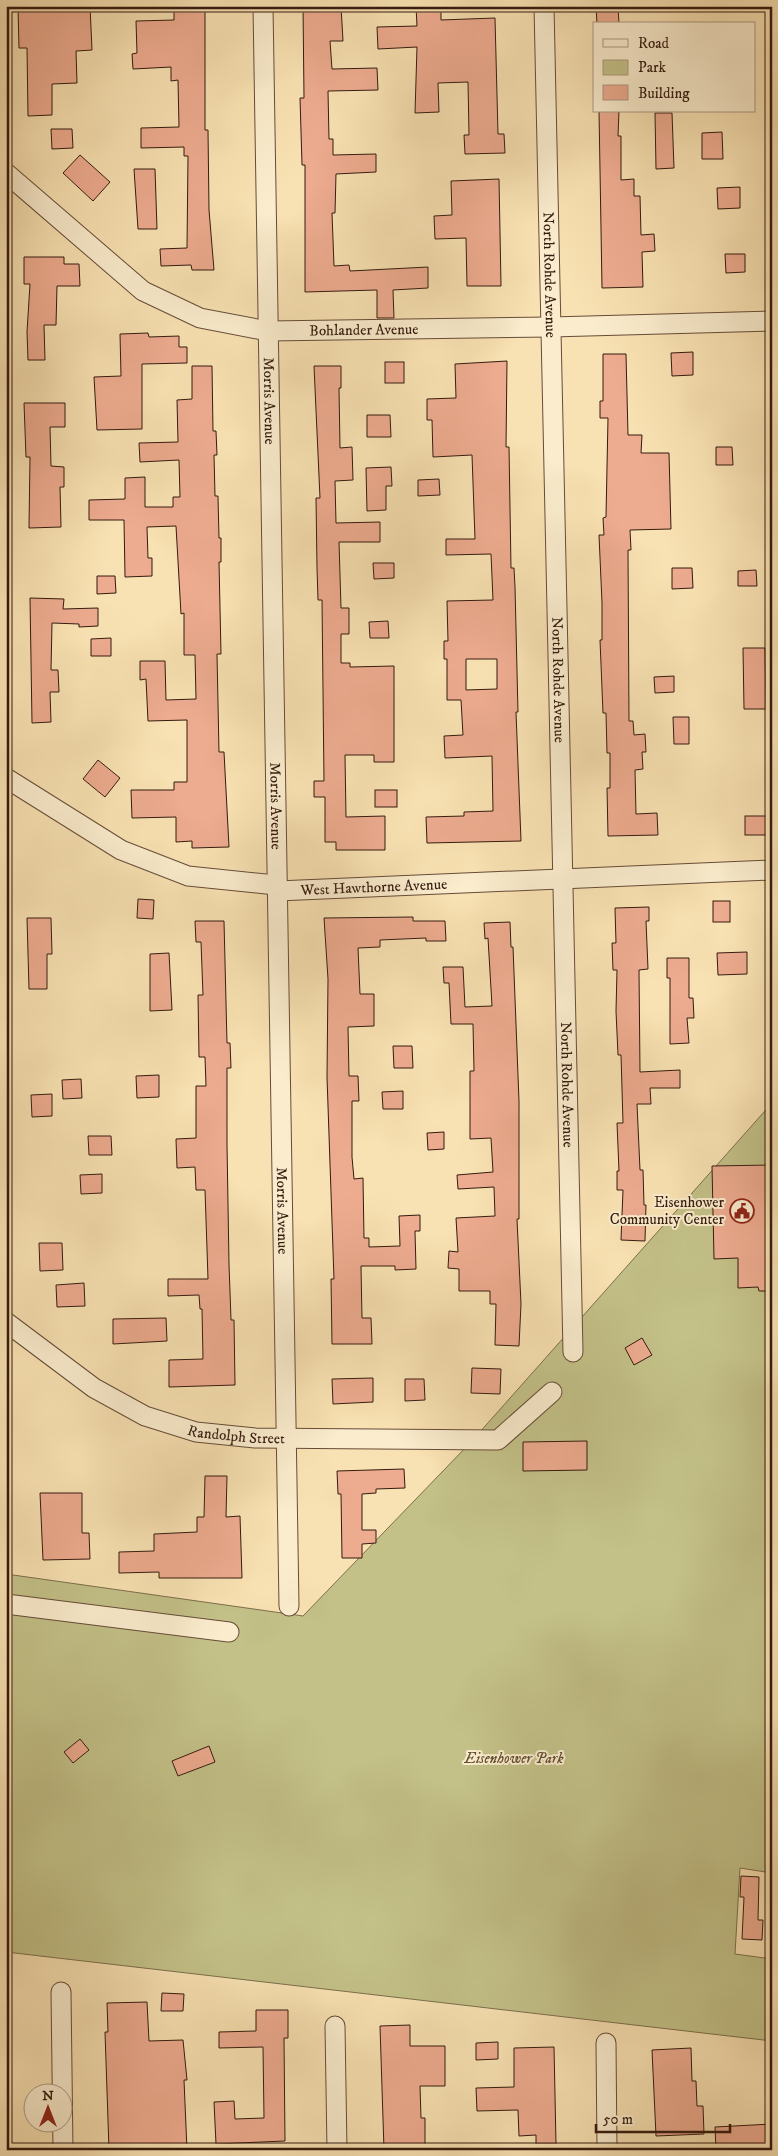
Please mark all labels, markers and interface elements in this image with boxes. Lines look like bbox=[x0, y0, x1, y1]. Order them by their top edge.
legend bbox=[593, 22, 756, 112]
text: Road bbox=[638, 34, 670, 53]
text: Park bbox=[638, 58, 667, 77]
text: Building bbox=[638, 84, 690, 103]
street label: North Rohde Avenue bbox=[539, 212, 561, 338]
street label: Bohlander Avenue bbox=[309, 319, 419, 340]
street label: Morris Avenue bbox=[259, 357, 280, 445]
street label: North Rohde Avenue bbox=[548, 617, 569, 743]
street label: Morris Avenue bbox=[266, 762, 286, 850]
street label: West Hawthorne Avenue bbox=[299, 874, 448, 900]
street label: North Rohde Avenue bbox=[556, 1022, 578, 1148]
street label: Morris Avenue bbox=[272, 1167, 293, 1255]
place label: Eisenhower Community Center bbox=[610, 1193, 724, 1229]
public building icon: Eisenhower Community Center bbox=[729, 1198, 755, 1224]
street label: Randolph Street bbox=[185, 1420, 285, 1448]
park label: Eisenhower Park bbox=[464, 1749, 564, 1768]
north arrow bbox=[22, 2084, 72, 2134]
text: N bbox=[42, 2087, 54, 2105]
scale bar bbox=[596, 2101, 729, 2133]
text: 50 m bbox=[603, 2110, 633, 2129]

